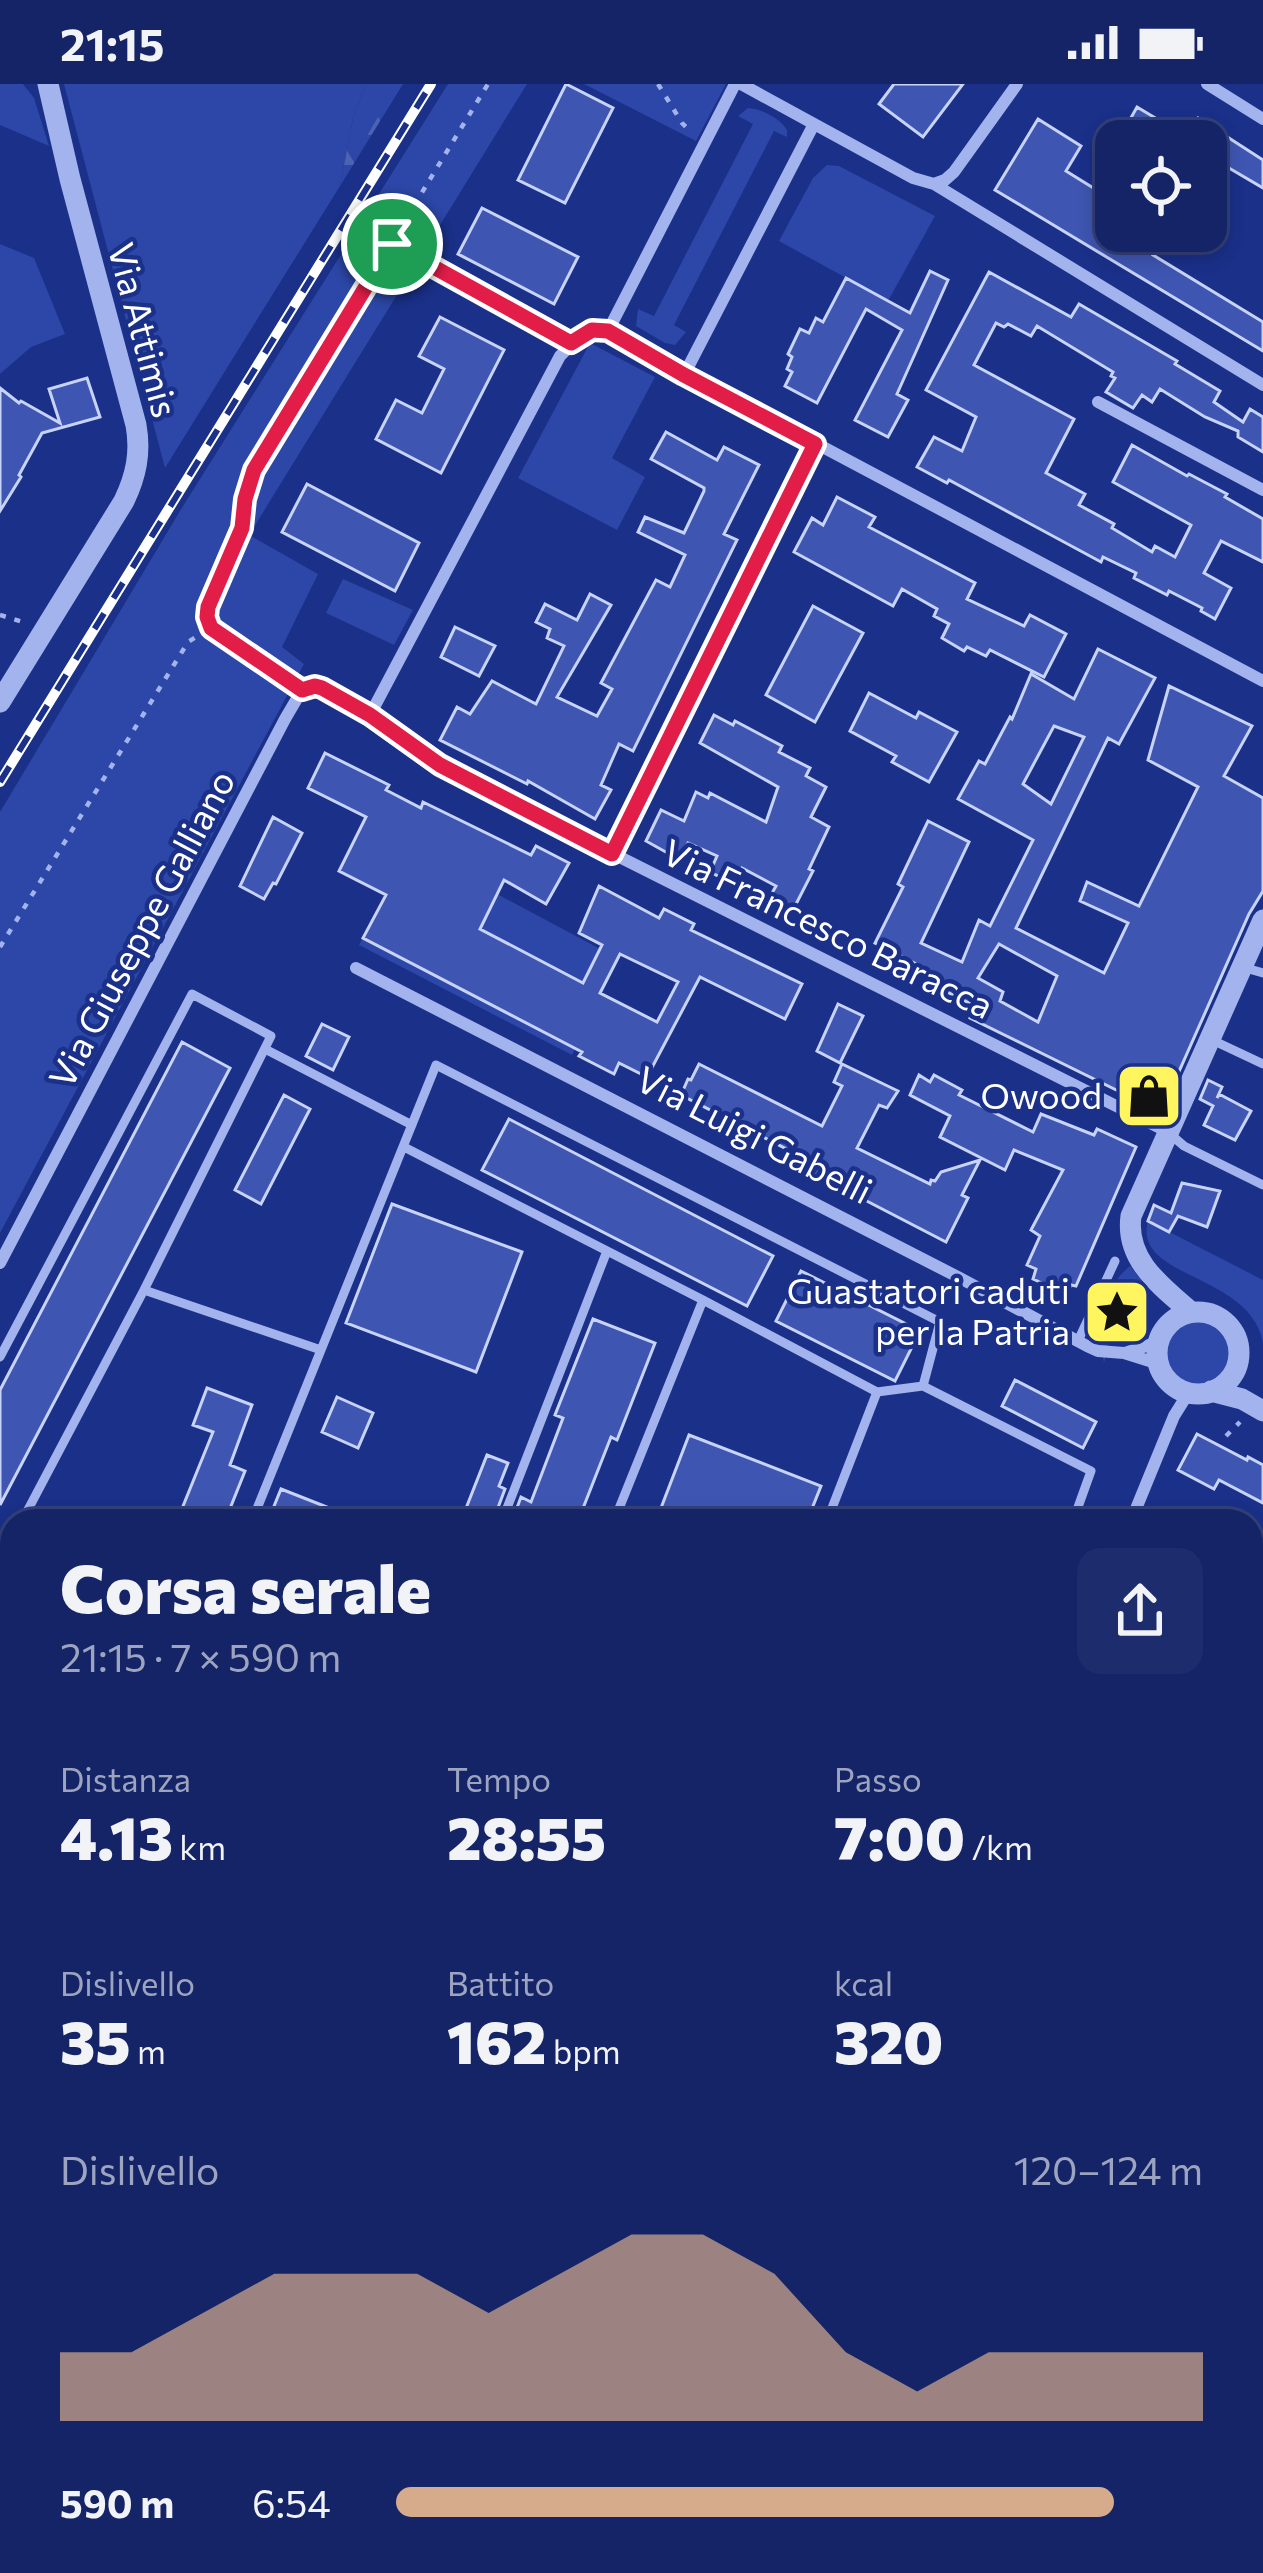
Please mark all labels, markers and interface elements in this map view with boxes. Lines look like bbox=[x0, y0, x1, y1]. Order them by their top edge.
text: 21:15 bbox=[60, 15, 164, 70]
map controls bbox=[1095, 120, 1227, 252]
button: locate bbox=[1095, 120, 1227, 252]
pin bbox=[341, 193, 443, 295]
icon: arrive bbox=[359, 211, 425, 277]
street label: Via Attimis bbox=[101, 237, 189, 422]
street label: Via Giuseppe Galliano bbox=[38, 762, 243, 1094]
street label: Via Francesco Baracca bbox=[657, 828, 1001, 1026]
street label: Via Luigi Gabelli bbox=[630, 1055, 880, 1211]
shop icon: Owood bbox=[1114, 1061, 1184, 1131]
place label: Owood bbox=[981, 1072, 1102, 1116]
place label: Guastatori caduti per la Patria bbox=[787, 1267, 1070, 1352]
place icon: Guastatori caduti per la Patria bbox=[1082, 1277, 1152, 1347]
text: Corsa serale bbox=[60, 1546, 431, 1627]
button: share bbox=[1077, 1548, 1203, 1674]
text: 21:15 · 7 × 590 m bbox=[60, 1632, 341, 1680]
text: Distanza bbox=[60, 1758, 191, 1799]
text: Tempo bbox=[447, 1758, 551, 1799]
text: Passo bbox=[834, 1758, 922, 1799]
text: 4.13 bbox=[60, 1799, 173, 1872]
text: 28:55 bbox=[447, 1799, 606, 1872]
text: 7:00 bbox=[834, 1799, 965, 1872]
text: km bbox=[173, 1826, 226, 1867]
text: /km bbox=[965, 1826, 1033, 1867]
text: Dislivello bbox=[60, 1962, 195, 2003]
text: Battito bbox=[447, 1962, 554, 2003]
text: kcal bbox=[834, 1962, 893, 2003]
text: 35 bbox=[60, 2003, 131, 2076]
text: 162 bbox=[447, 2003, 547, 2076]
text: 320 bbox=[834, 2003, 943, 2076]
text: m bbox=[131, 2030, 166, 2071]
text: bpm bbox=[547, 2030, 621, 2071]
text: Dislivello bbox=[60, 2145, 219, 2193]
text: 120–124 m bbox=[1014, 2145, 1203, 2193]
text: 590 m bbox=[60, 2478, 174, 2526]
text: 6:54 bbox=[252, 2478, 331, 2526]

